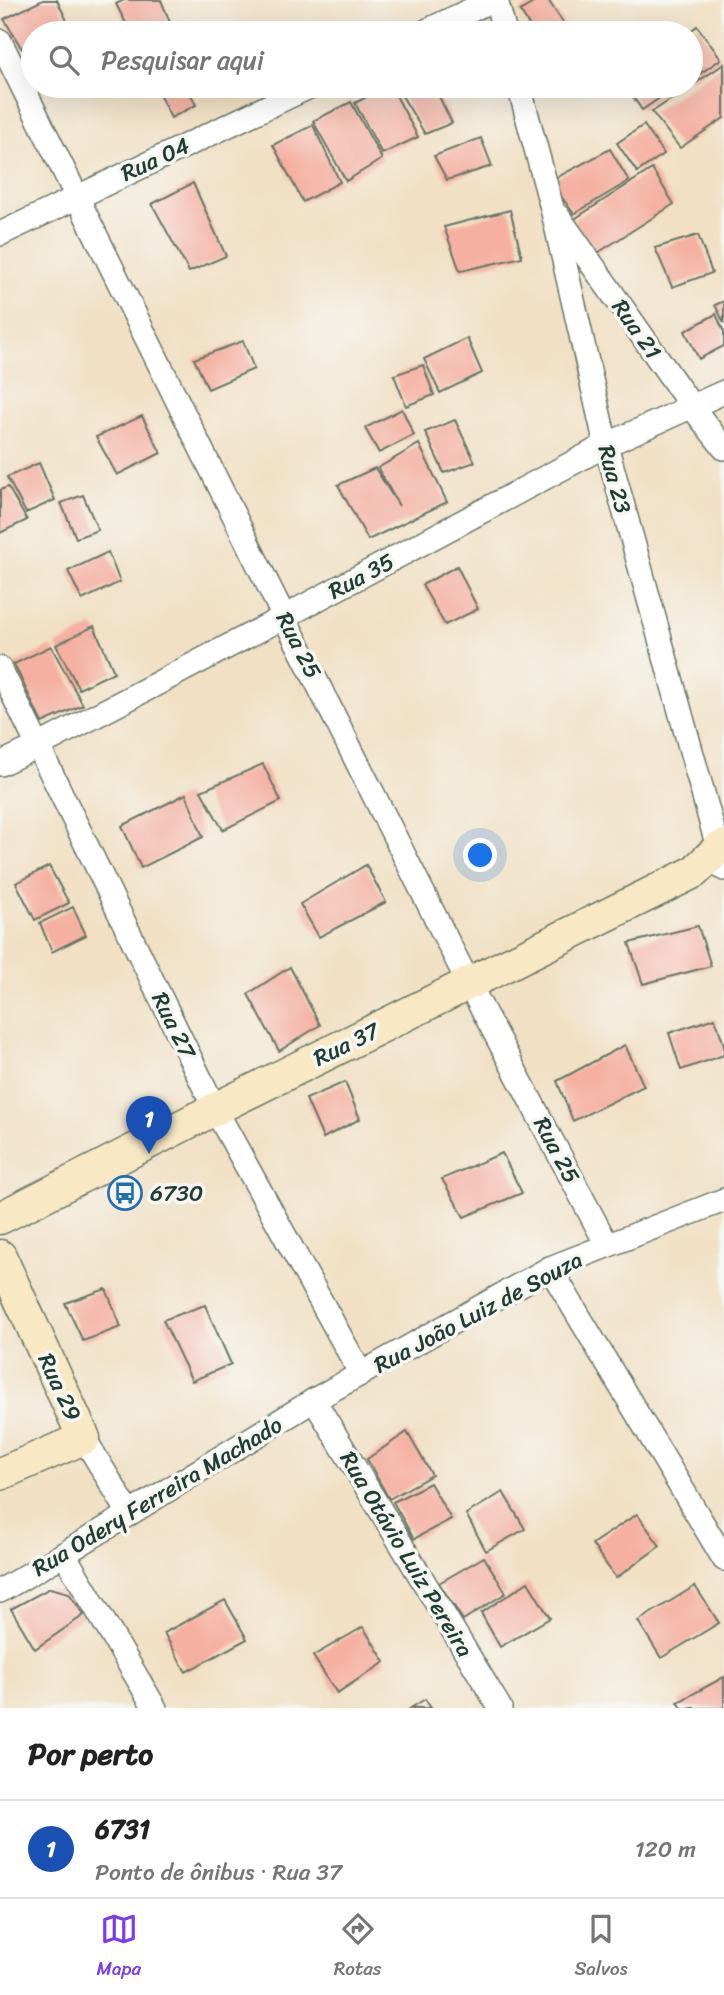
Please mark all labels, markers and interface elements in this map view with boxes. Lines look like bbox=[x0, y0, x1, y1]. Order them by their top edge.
search box bbox=[21, 21, 703, 98]
text: Pesquisar aqui bbox=[101, 37, 264, 83]
icon: search bbox=[45, 41, 83, 79]
street label: Rua 04 bbox=[114, 126, 197, 193]
street label: Rua 21 bbox=[601, 290, 673, 369]
street label: Rua 23 bbox=[586, 440, 643, 518]
street label: Rua 35 bbox=[320, 542, 402, 611]
street label: Rua 25 bbox=[264, 604, 333, 686]
your location bbox=[463, 838, 497, 872]
street label: Rua 27 bbox=[140, 985, 208, 1067]
street label: Rua 37 bbox=[306, 1010, 388, 1078]
pin: 1 bbox=[126, 1096, 172, 1154]
street label: Rua 25 bbox=[522, 1109, 591, 1191]
place label: 6730 bbox=[150, 1173, 203, 1214]
bus stop icon: 6730 bbox=[106, 1174, 144, 1212]
street label: Rua João Luiz de Souza bbox=[366, 1240, 590, 1385]
street label: Rua 29 bbox=[26, 1346, 93, 1428]
street label: Rua Odery Ferreira Machado bbox=[24, 1405, 291, 1588]
street label: Rua Otávio Luiz Pereira bbox=[328, 1443, 485, 1666]
text: Por perto bbox=[28, 1727, 153, 1781]
text: 6731 bbox=[95, 1806, 150, 1852]
text: 1 bbox=[46, 1829, 56, 1870]
text: 120 m bbox=[635, 1829, 696, 1870]
text: Ponto de ônibus · Rua 37 bbox=[95, 1852, 342, 1893]
tab: Mapa bbox=[96, 1910, 141, 1985]
tab: Rotas bbox=[334, 1910, 382, 1985]
tab: Salvos bbox=[574, 1910, 628, 1985]

